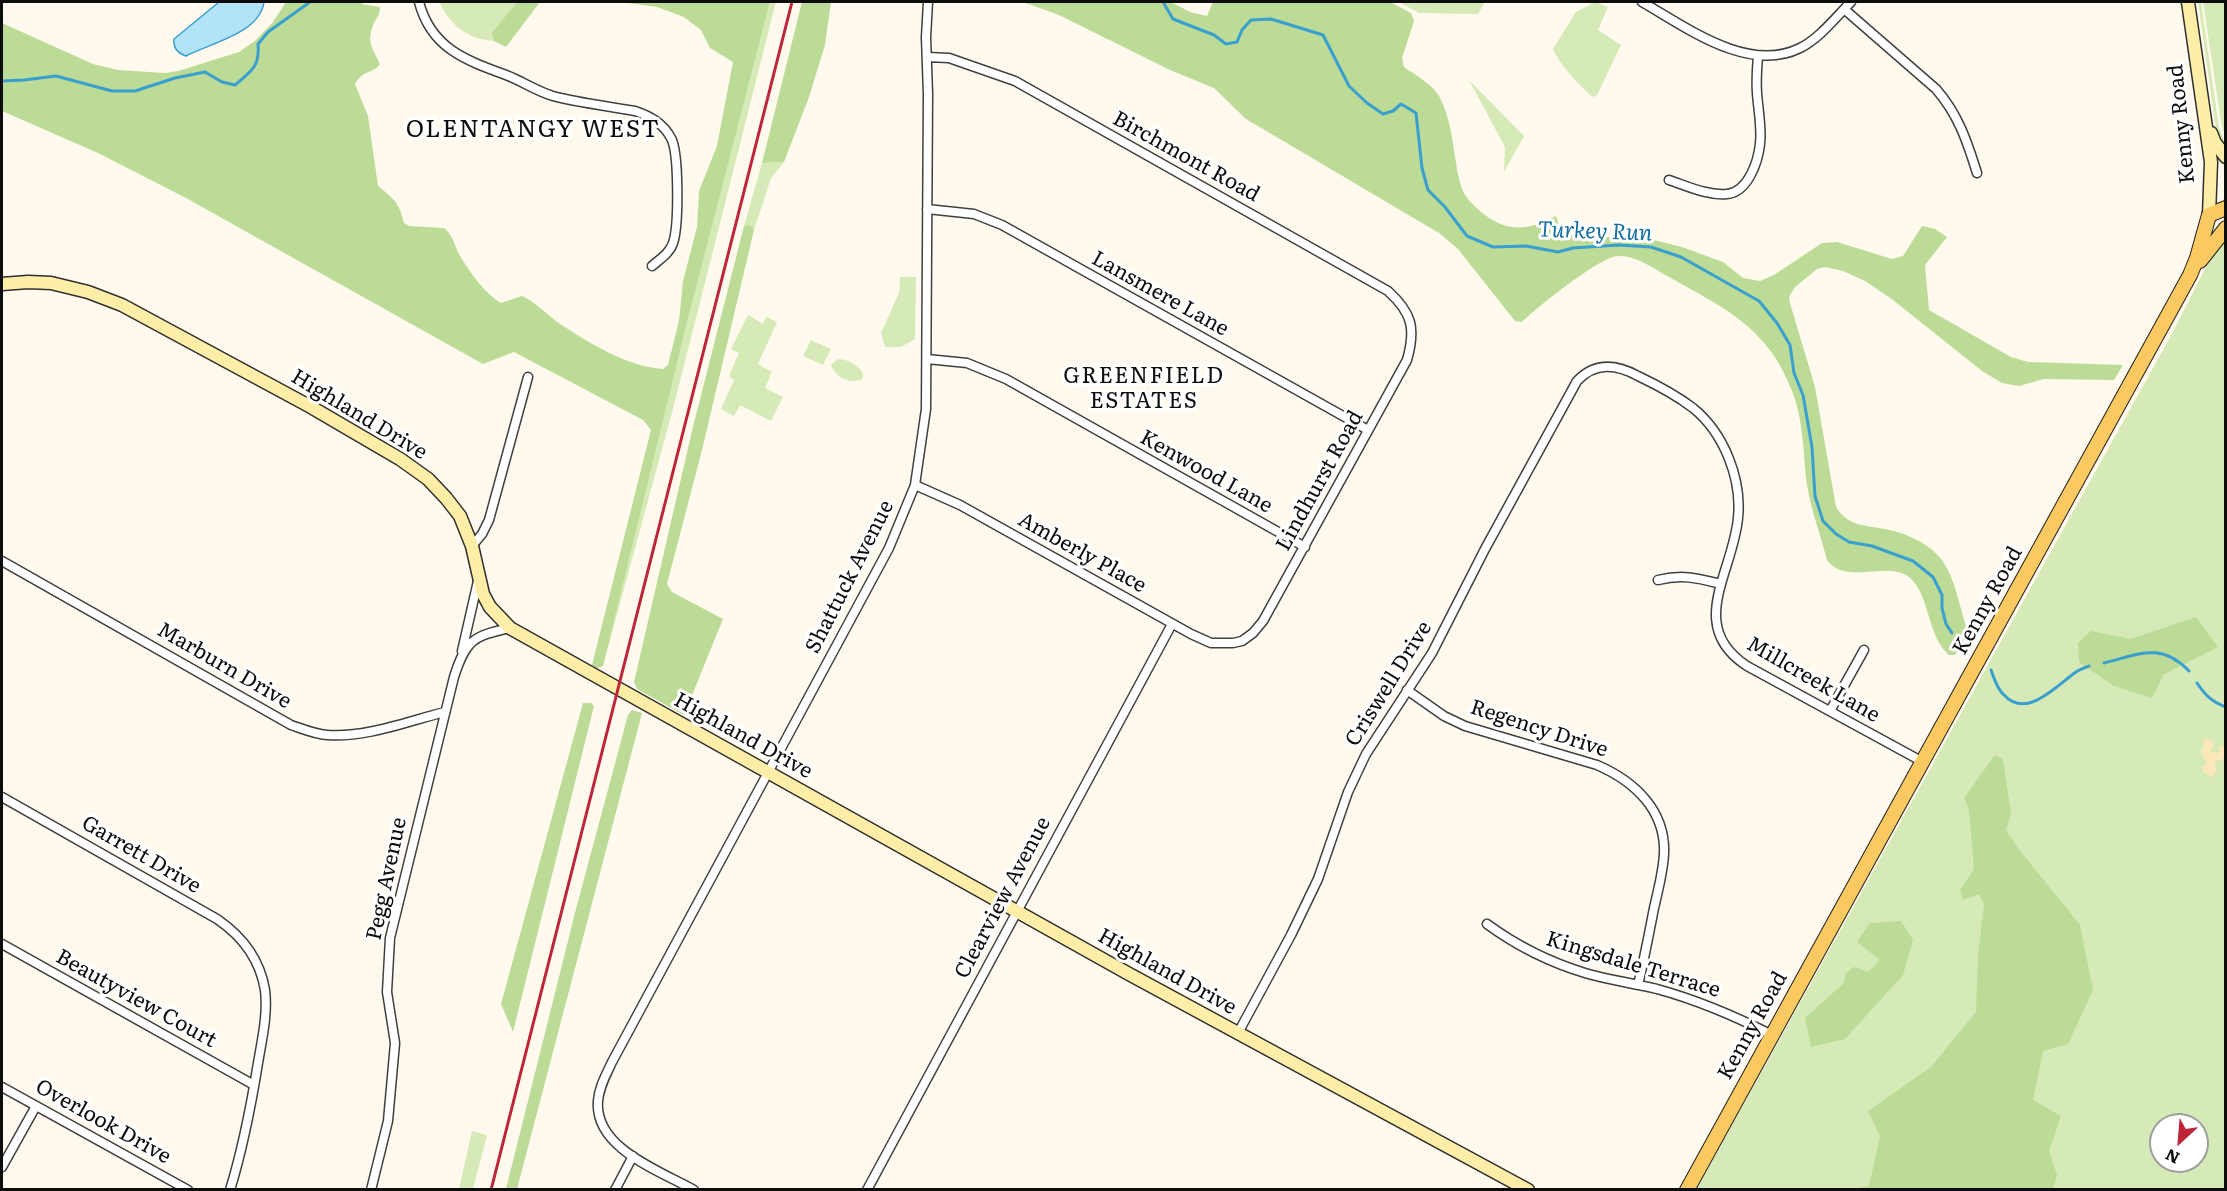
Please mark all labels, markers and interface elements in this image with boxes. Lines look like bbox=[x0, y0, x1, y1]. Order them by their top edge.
street label: Kenny Road bbox=[2163, 63, 2201, 185]
street label: Birchmont Road bbox=[1108, 106, 1264, 208]
district label: OLENTANGY WEST bbox=[406, 116, 660, 144]
water label: Turkey Run bbox=[1537, 217, 1653, 247]
street label: Lansmere Lane bbox=[1087, 246, 1233, 342]
district label: GREENFIELD ESTATES bbox=[1063, 364, 1225, 416]
street label: Highland Drive bbox=[286, 365, 432, 465]
street label: Lindhurst Road bbox=[1271, 406, 1369, 556]
street label: Kenwood Lane bbox=[1135, 425, 1277, 519]
street label: Shattuck Avenue bbox=[801, 496, 899, 658]
street label: Amberly Place bbox=[1014, 507, 1150, 599]
street label: Kenny Road bbox=[1948, 543, 2028, 659]
street label: Marburn Drive bbox=[153, 617, 295, 715]
street label: Criswell Drive bbox=[1340, 617, 1438, 751]
street label: Millcreek Lane bbox=[1742, 632, 1884, 728]
street label: Highland Drive bbox=[669, 688, 817, 784]
street label: Regency Drive bbox=[1467, 695, 1611, 763]
street label: Garrett Drive bbox=[77, 811, 205, 899]
street label: Clearview Avenue bbox=[950, 813, 1056, 983]
street label: Pegg Avenue bbox=[362, 815, 412, 943]
street label: Highland Drive bbox=[1093, 924, 1241, 1020]
street label: Kingsdale Terrace bbox=[1543, 927, 1723, 1003]
street label: Beautyview Court bbox=[51, 944, 221, 1054]
street label: Kenny Road bbox=[1713, 968, 1793, 1084]
street label: Overlook Drive bbox=[31, 1074, 175, 1170]
north arrow bbox=[2149, 1113, 2209, 1173]
text: N bbox=[2161, 1144, 2183, 1171]

